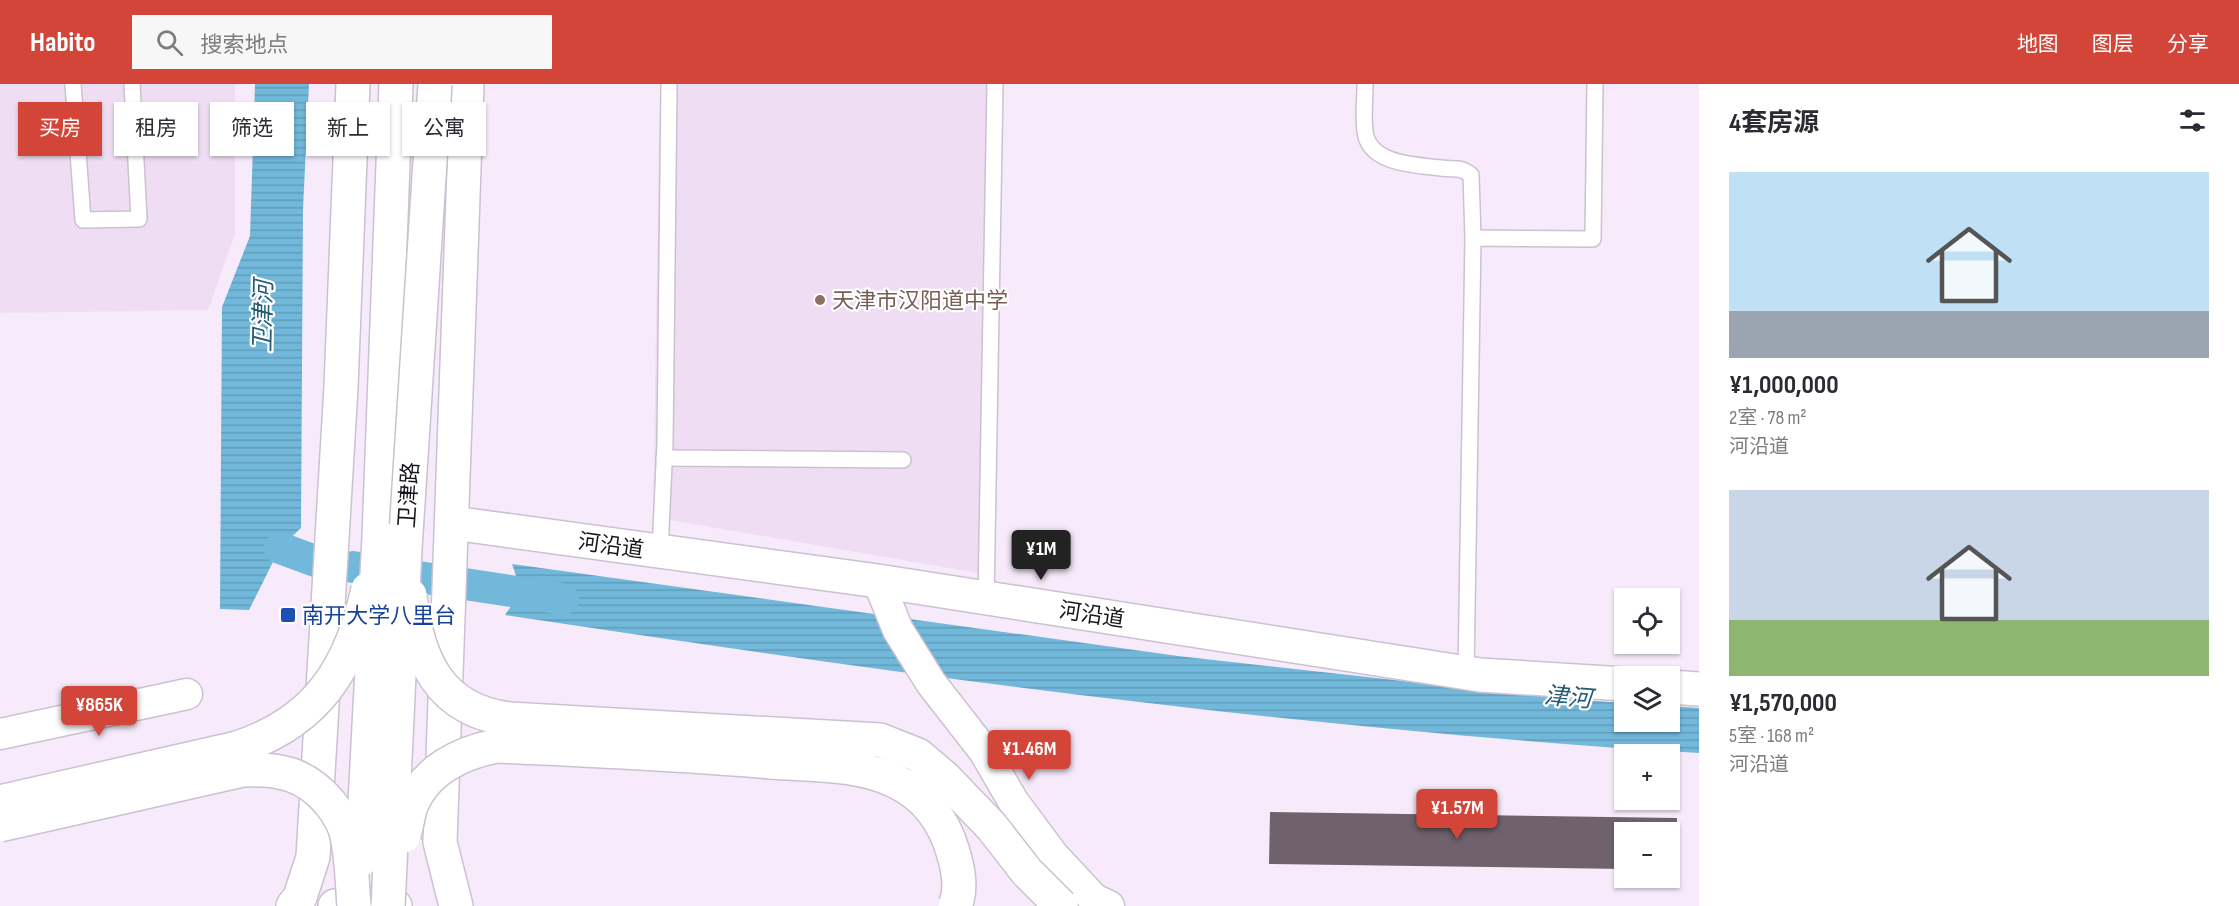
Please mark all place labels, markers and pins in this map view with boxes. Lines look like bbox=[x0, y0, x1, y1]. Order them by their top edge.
place label: 天津市汉阳道中学 bbox=[832, 288, 1008, 315]
marker: 天津市汉阳道中学 bbox=[813, 293, 827, 307]
pin: ¥1M bbox=[1012, 530, 1070, 581]
place label: 南开大学八里台 bbox=[302, 603, 456, 630]
marker: 南开大学八里台 bbox=[279, 606, 297, 624]
pin: ¥865K bbox=[57, 686, 141, 737]
pin: ¥1.46M bbox=[980, 730, 1078, 781]
pin: ¥1.57M bbox=[1408, 789, 1506, 840]

